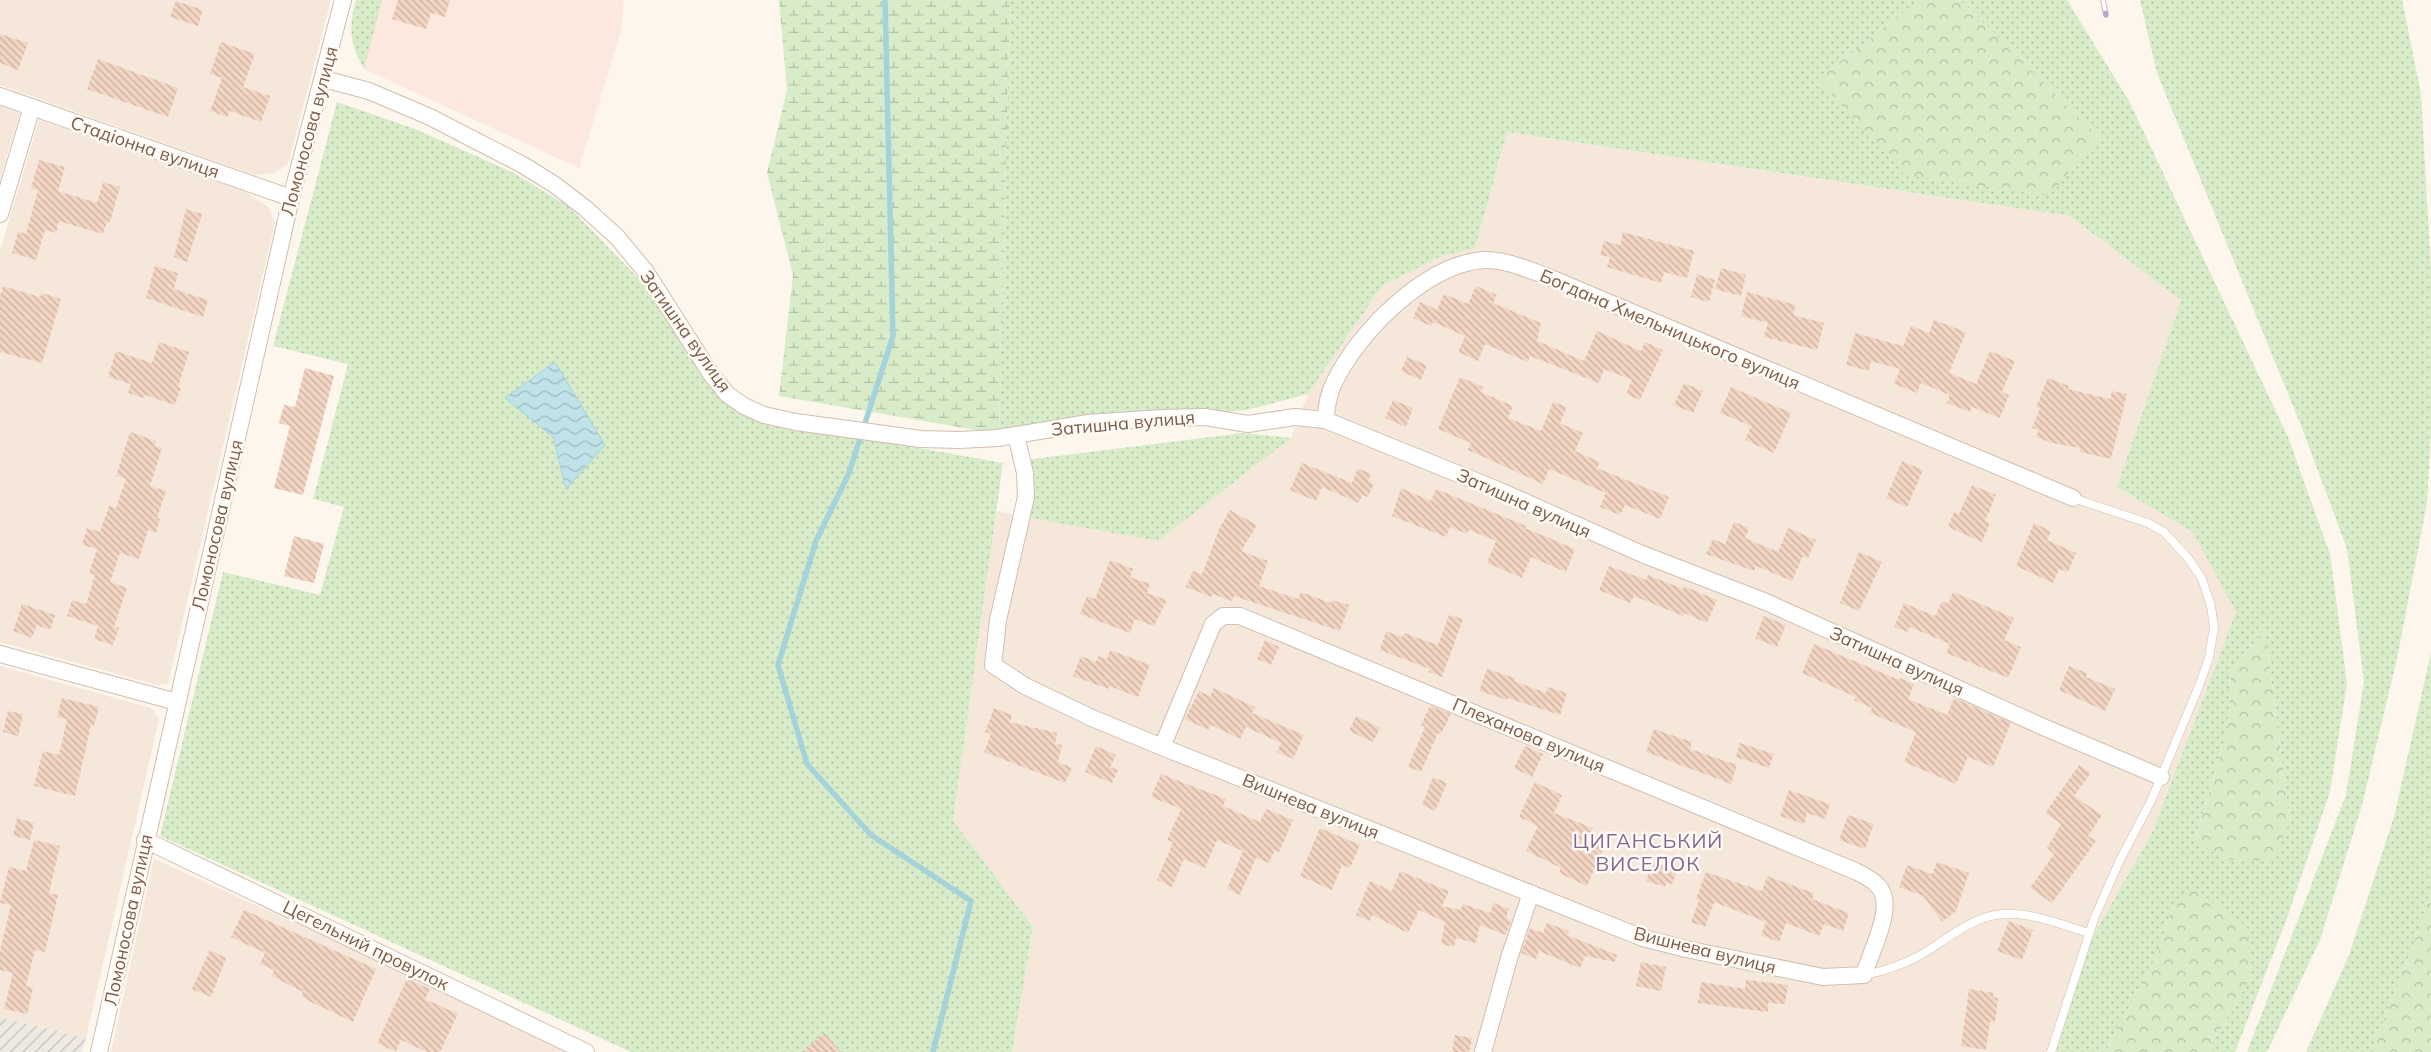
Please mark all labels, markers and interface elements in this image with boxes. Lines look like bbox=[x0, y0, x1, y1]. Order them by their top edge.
street label: Ломоносова вулиця bbox=[275, 44, 343, 218]
street label: Стадіонна вулиця bbox=[68, 111, 222, 183]
street label: Богдана Хмельницького вулиця bbox=[1536, 264, 1804, 394]
street label: Затишна вулиця bbox=[635, 265, 737, 397]
street label: Затишна вулиця bbox=[1050, 405, 1196, 441]
street label: Ломоносова вулиця bbox=[186, 437, 248, 613]
street label: Затишна вулиця bbox=[1453, 463, 1595, 543]
street label: Затишна вулиця bbox=[1826, 621, 1968, 701]
street label: Плеханова вулиця bbox=[1449, 693, 1609, 777]
street label: Вишнева вулиця bbox=[1239, 768, 1383, 844]
district label: ЦИГАНСЬКИЙ ВИСЕЛОК bbox=[1573, 828, 1723, 876]
street label: Ломоносова вулиця bbox=[99, 832, 157, 1008]
street label: Цегельний провулок bbox=[279, 895, 453, 995]
street label: Вишнева вулиця bbox=[1632, 921, 1778, 979]

